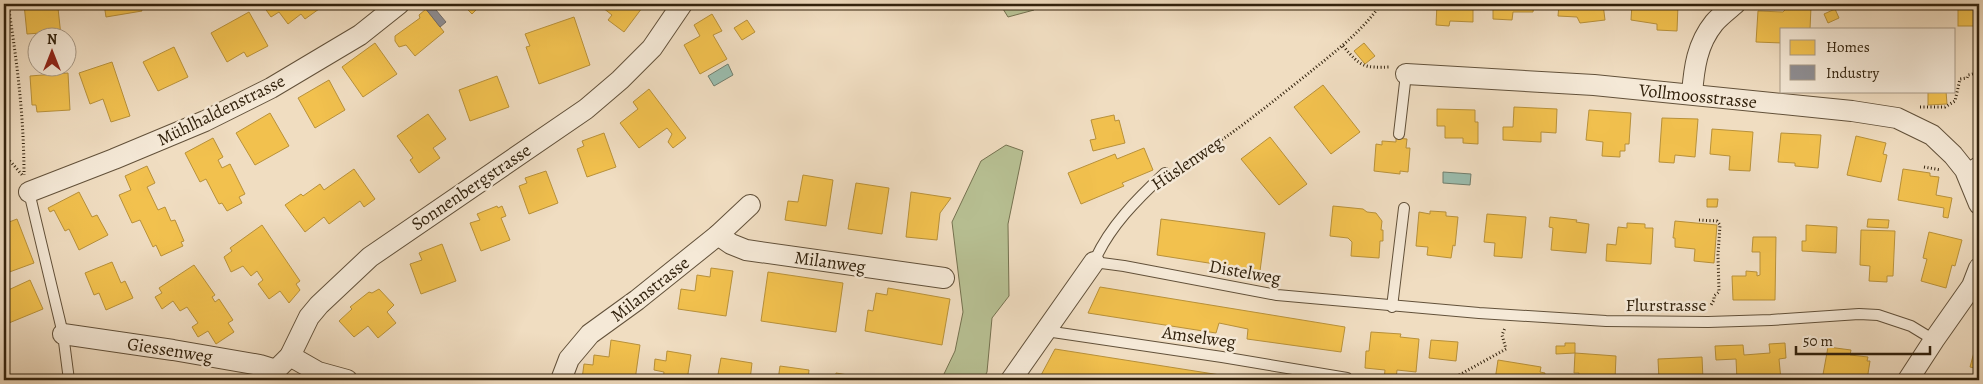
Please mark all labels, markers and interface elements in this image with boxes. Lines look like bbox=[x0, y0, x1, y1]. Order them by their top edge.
north arrow bbox=[28, 28, 78, 78]
legend bbox=[1780, 28, 1956, 92]
text: N bbox=[47, 30, 57, 49]
text: Homes bbox=[1826, 37, 1870, 57]
text: Industry bbox=[1826, 63, 1880, 83]
street label: Mühlhaldenstrasse bbox=[153, 69, 289, 151]
street label: Vollmoosstrasse bbox=[1637, 78, 1758, 114]
street label: Hüslenweg bbox=[1146, 130, 1228, 196]
street label: Sonnenbergstrasse bbox=[406, 138, 536, 236]
street label: Milanweg bbox=[793, 245, 867, 279]
street label: Milanstrasse bbox=[606, 251, 694, 327]
street label: Distelweg bbox=[1207, 254, 1283, 290]
street label: Flurstrasse bbox=[1625, 293, 1707, 317]
street label: Amselweg bbox=[1160, 320, 1237, 354]
scale bar bbox=[1796, 324, 1929, 356]
street label: Giessenweg bbox=[126, 331, 214, 369]
text: 50 m bbox=[1803, 331, 1833, 351]

